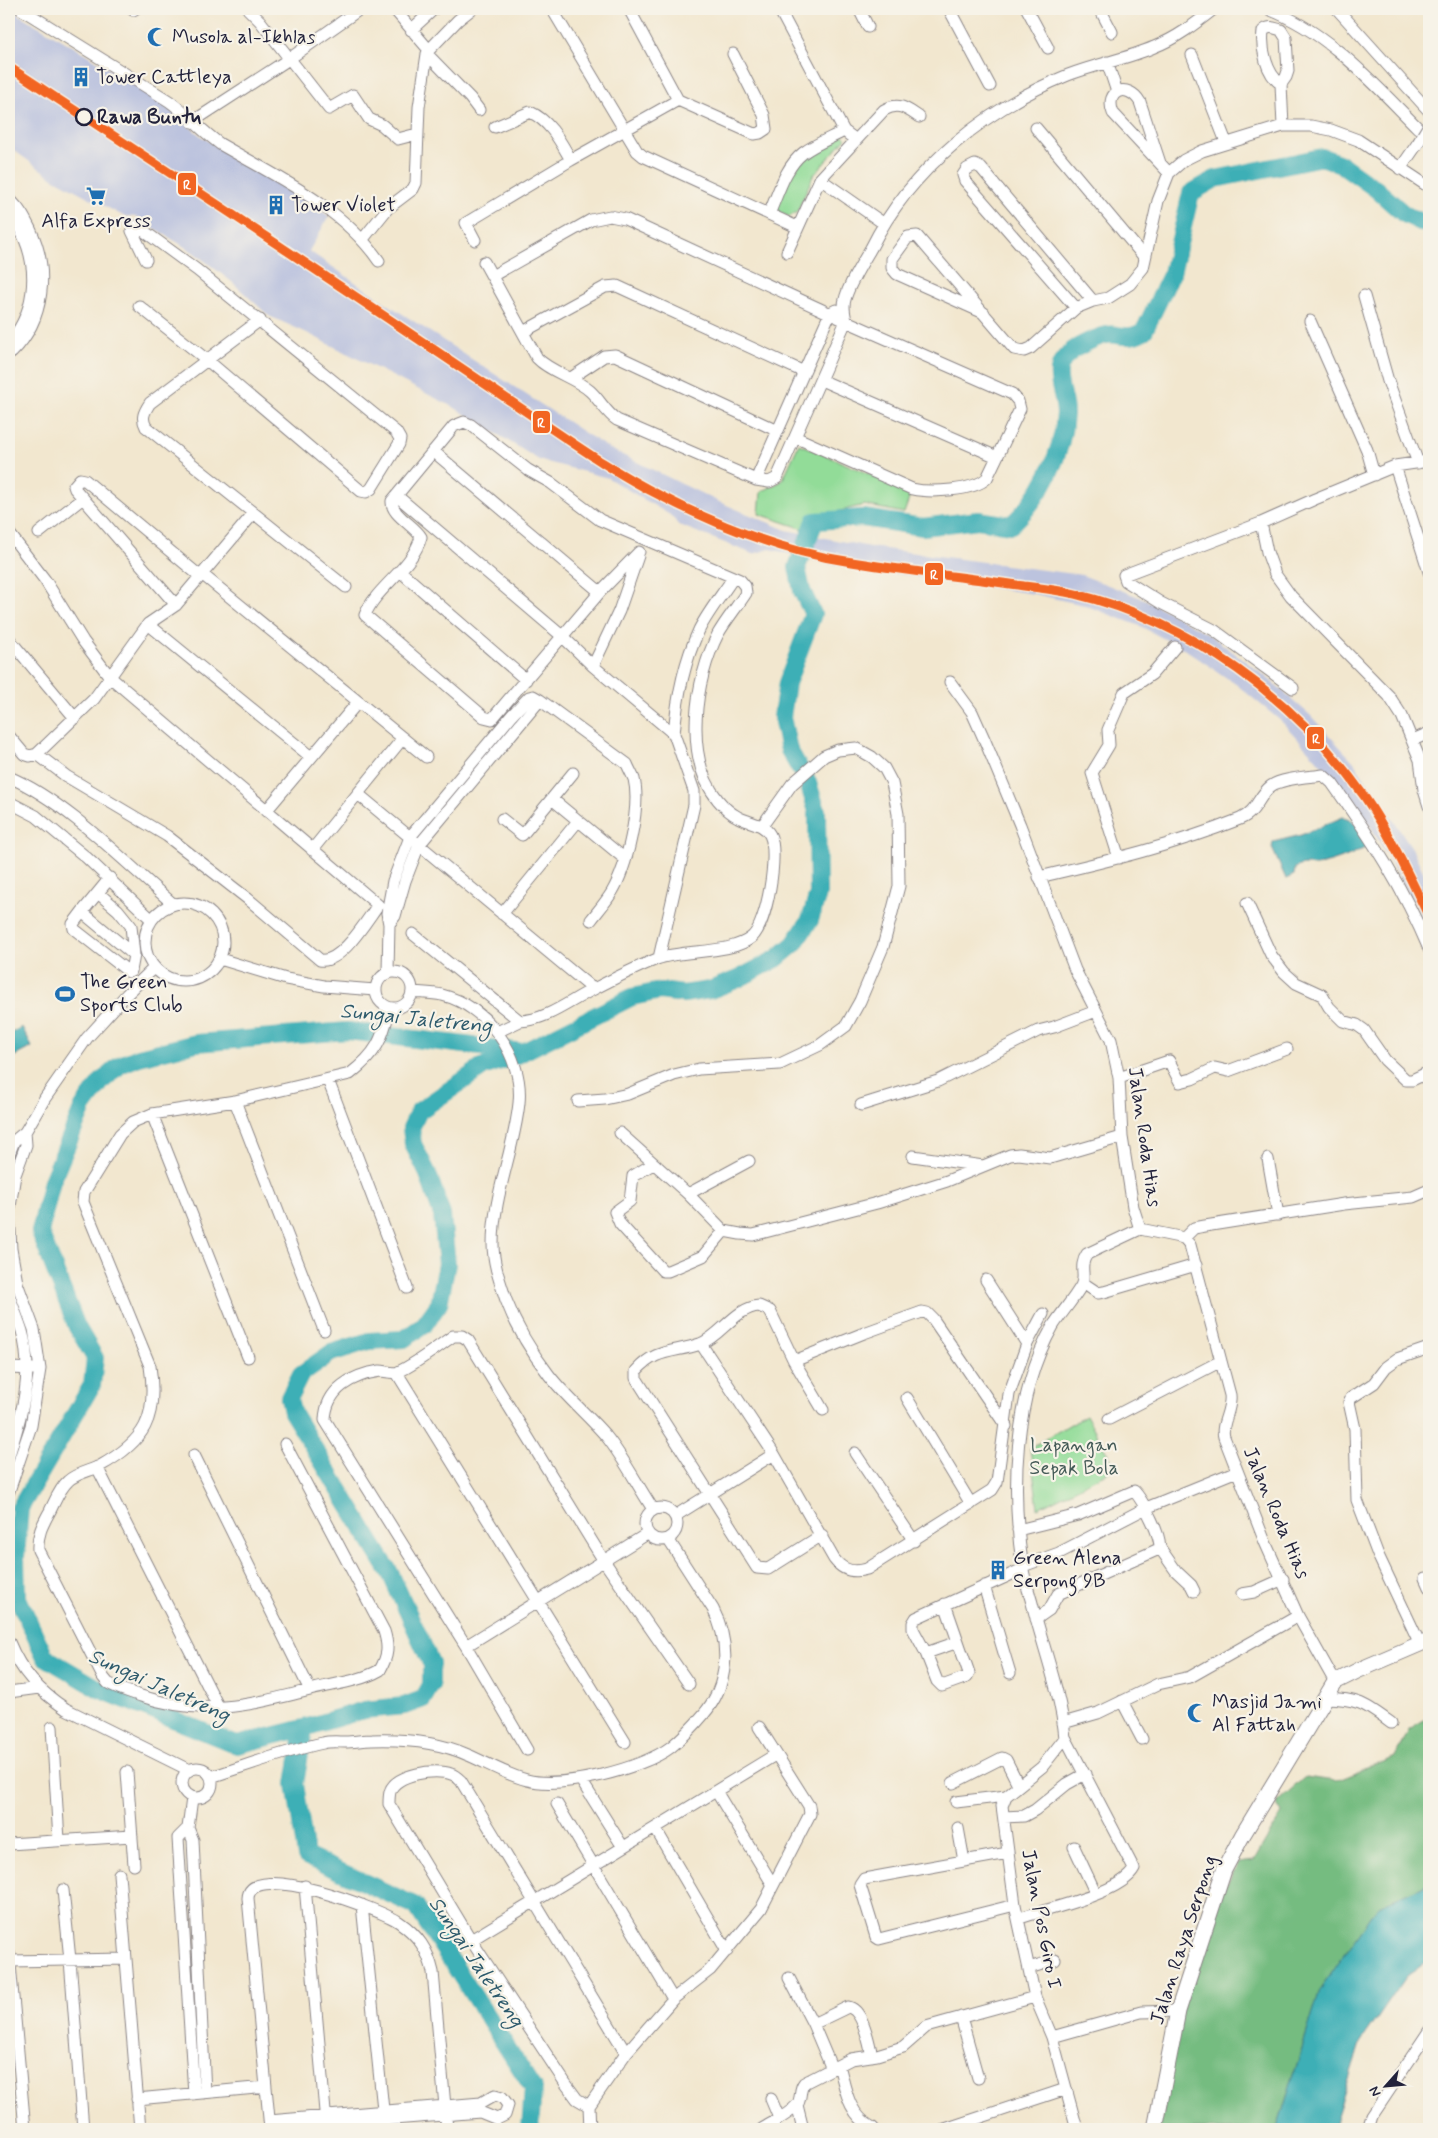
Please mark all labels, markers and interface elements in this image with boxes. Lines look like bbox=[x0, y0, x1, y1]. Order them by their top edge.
place label: Musola al-Ikhlas bbox=[172, 24, 315, 51]
mosque icon: Musola al-Ikhlas bbox=[146, 26, 168, 48]
place label: Tower Cattleya bbox=[96, 64, 232, 91]
building icon: Tower Cattleya bbox=[70, 66, 92, 88]
place label: Rawa Buntu bbox=[97, 104, 202, 131]
marker: Rawa Buntu bbox=[75, 108, 93, 126]
line badge: R bbox=[177, 172, 197, 196]
text: R bbox=[183, 176, 191, 194]
supermarket icon: Alfa Express bbox=[85, 185, 107, 207]
place label: Tower Violet bbox=[291, 192, 396, 219]
building icon: Tower Violet bbox=[265, 194, 287, 216]
place label: Alfa Express bbox=[41, 208, 151, 235]
line badge: R bbox=[532, 410, 551, 434]
text: R bbox=[537, 414, 545, 432]
line badge: R bbox=[924, 562, 944, 586]
text: R bbox=[930, 566, 938, 584]
line badge: R bbox=[1306, 726, 1325, 750]
text: R bbox=[1312, 730, 1320, 748]
place label: The Green Sports Club bbox=[80, 969, 183, 1019]
sports icon: The Green Sports Club bbox=[54, 983, 76, 1005]
water label: Sungai Jaletreng bbox=[339, 997, 494, 1043]
street label: Jalan Roda Hias bbox=[1121, 1065, 1167, 1209]
park label: Lapangan Sepak Bola bbox=[1029, 1432, 1119, 1482]
street label: Jalan Roda Hias bbox=[1236, 1443, 1316, 1583]
place label: Green Alena Serpong 9B bbox=[1013, 1545, 1121, 1597]
building icon: Green Alena Serpong 9B bbox=[987, 1559, 1009, 1581]
water label: Sungai Jaletreng bbox=[83, 1642, 235, 1732]
place label: Masjid Jami Al Fattah bbox=[1212, 1689, 1322, 1739]
mosque icon: Masjid Jami Al Fattah bbox=[1186, 1702, 1208, 1724]
street label: Jalan Pos Giro I bbox=[1014, 1847, 1068, 1991]
street label: Jalan Raya Serpong bbox=[1144, 1852, 1224, 2028]
water label: Sungai Jaletreng bbox=[420, 1891, 531, 2035]
north arrow bbox=[1360, 2060, 1410, 2110]
text: N bbox=[1365, 2083, 1385, 2100]

